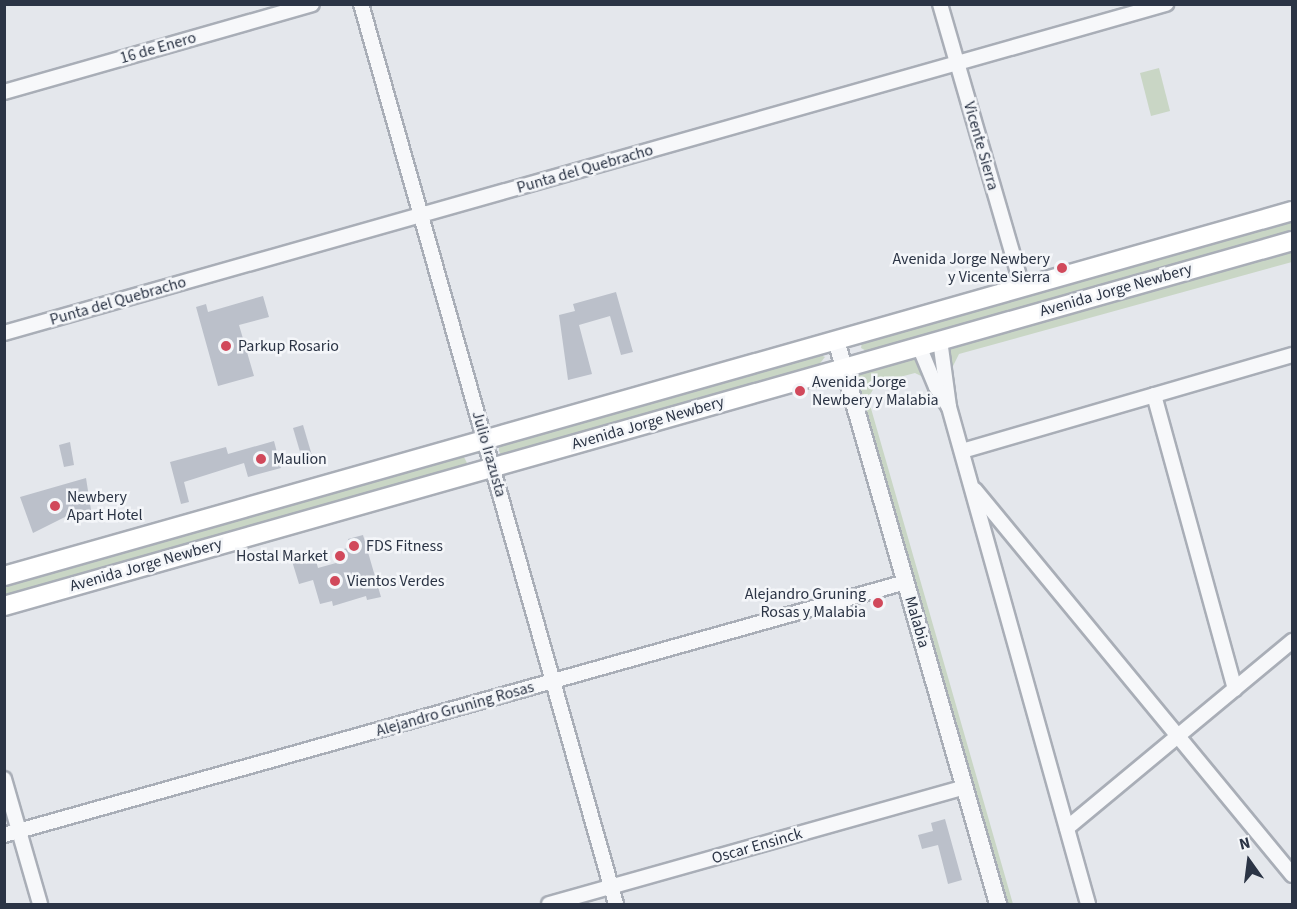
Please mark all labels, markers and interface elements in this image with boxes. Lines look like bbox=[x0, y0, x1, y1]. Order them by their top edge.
street label: 16 de Enero bbox=[118, 28, 198, 68]
street label: Vicente Sierra bbox=[959, 99, 1003, 193]
street label: Punta del Quebracho bbox=[515, 140, 655, 198]
place label: Avenida Jorge Newbery y Vicente Sierra bbox=[892, 249, 1050, 287]
street label: Avenida Jorge Newbery bbox=[1038, 259, 1194, 321]
marker: Avenida Jorge Newbery y Vicente Sierra bbox=[1055, 261, 1069, 275]
street label: Punta del Quebracho bbox=[48, 272, 188, 330]
place label: Parkup Rosario bbox=[238, 336, 339, 356]
marker: Parkup Rosario bbox=[219, 339, 233, 353]
place label: Avenida Jorge Newbery y Malabia bbox=[812, 372, 939, 410]
marker: Avenida Jorge Newbery y Malabia bbox=[793, 384, 807, 398]
street label: Avenida Jorge Newbery bbox=[570, 392, 726, 454]
street label: Julio Irazusta bbox=[468, 409, 510, 499]
place label: Maulion bbox=[273, 449, 327, 469]
marker: Maulion bbox=[254, 452, 268, 466]
place label: Newbery Apart Hotel bbox=[67, 487, 143, 525]
marker: Newbery Apart Hotel bbox=[48, 499, 62, 513]
street label: Avenida Jorge Newbery bbox=[68, 534, 224, 596]
place label: FDS Fitness bbox=[366, 536, 443, 556]
marker: FDS Fitness bbox=[347, 539, 361, 553]
place label: Hostal Market bbox=[236, 546, 328, 566]
marker: Hostal Market bbox=[333, 549, 347, 563]
place label: Vientos Verdes bbox=[347, 571, 444, 591]
marker: Vientos Verdes bbox=[328, 574, 342, 588]
place label: Alejandro Gruning Rosas y Malabia bbox=[745, 584, 866, 622]
street label: Malabia bbox=[901, 594, 933, 650]
marker: Alejandro Gruning Rosas y Malabia bbox=[871, 596, 885, 610]
street label: Alejandro Gruning Rosas bbox=[374, 677, 536, 741]
street label: Oscar Ensinck bbox=[710, 824, 804, 868]
north arrow bbox=[1219, 831, 1279, 891]
text: N bbox=[1237, 832, 1252, 855]

